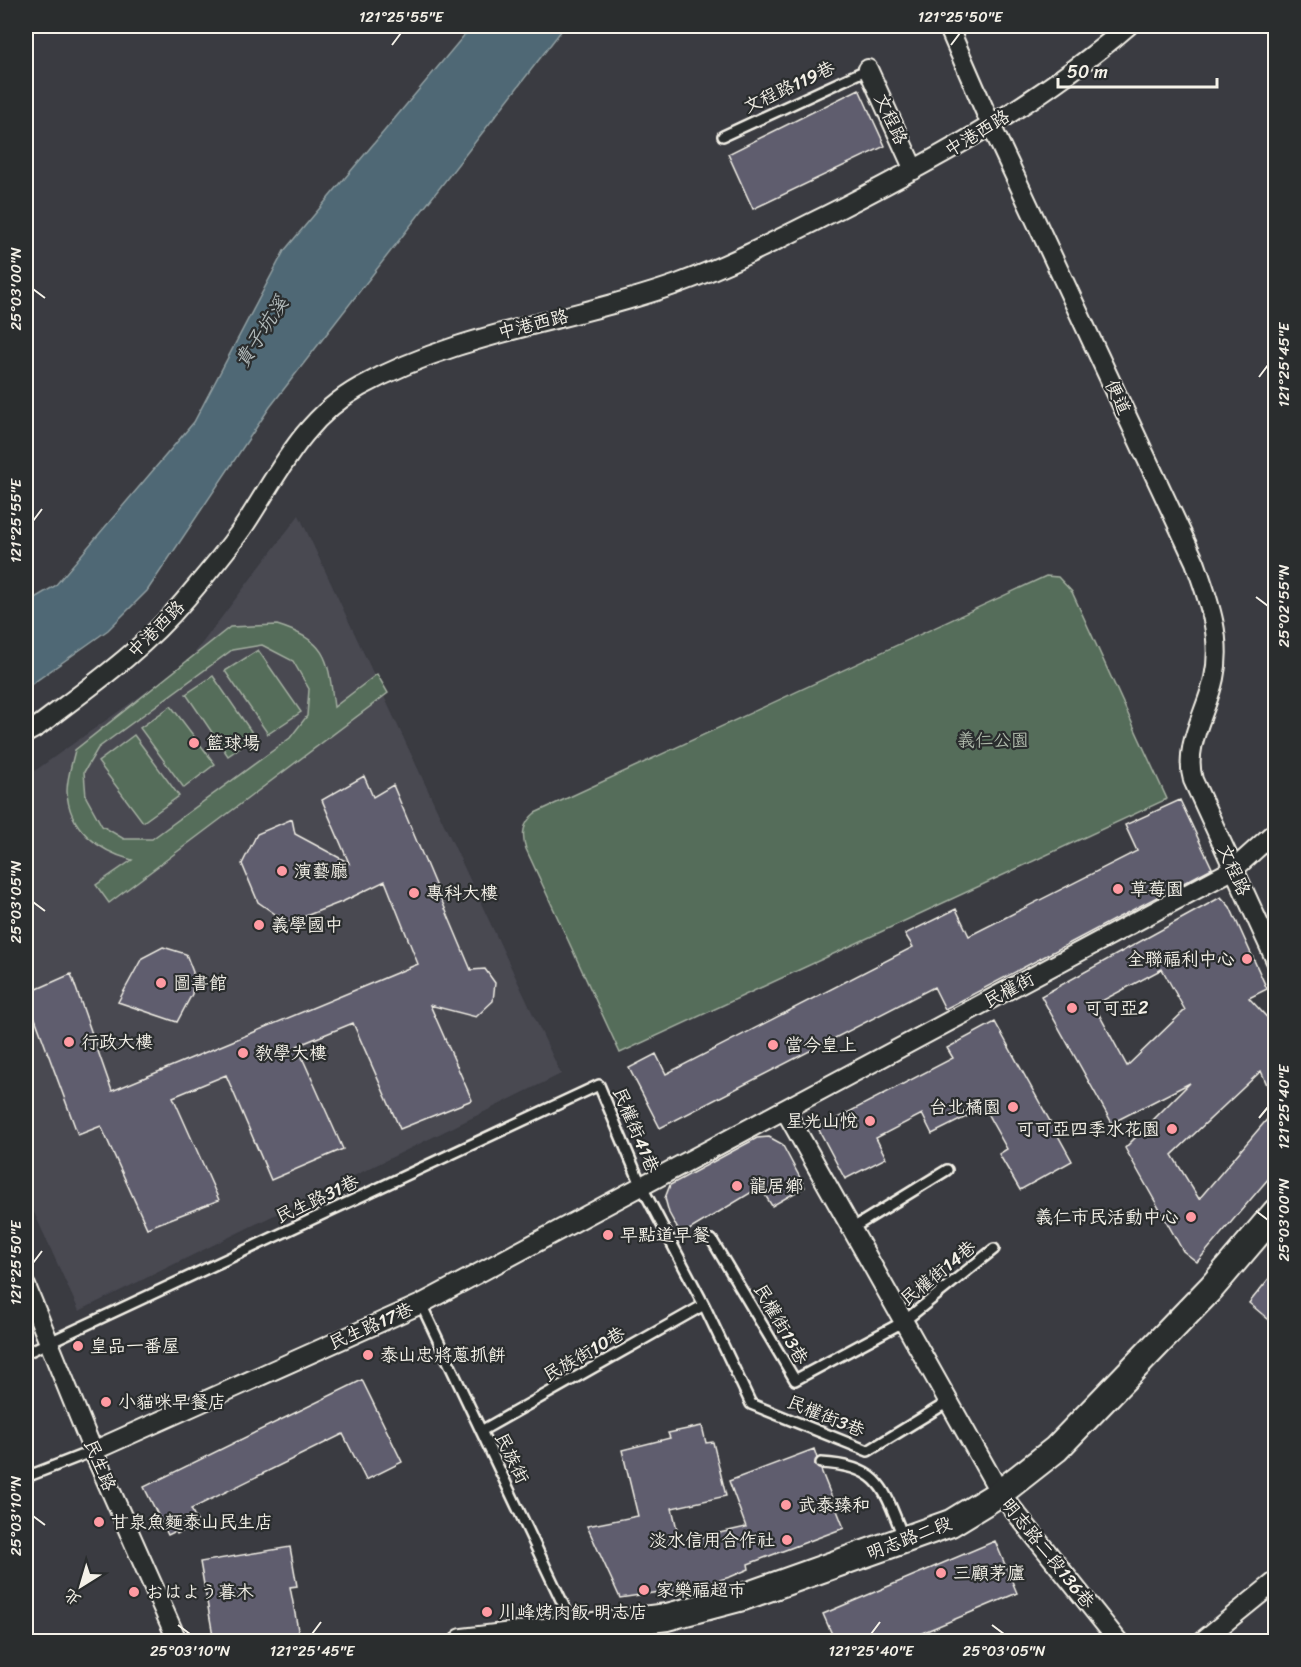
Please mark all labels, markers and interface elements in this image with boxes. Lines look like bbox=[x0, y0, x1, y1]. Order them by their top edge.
text: 121°25'55"E bbox=[359, 4, 445, 30]
text: 121°25'50"E bbox=[918, 4, 1004, 30]
scale bar bbox=[1058, 51, 1217, 89]
street label: 文程路119巷 bbox=[738, 52, 840, 122]
text: 50 m bbox=[1067, 56, 1108, 88]
street label: 文程路 bbox=[865, 88, 917, 150]
street label: 中港西路 bbox=[938, 101, 1016, 165]
text: 25°03'00"N bbox=[3, 247, 29, 331]
water label: 貴子坑溪 bbox=[225, 288, 298, 375]
street label: 中港西路 bbox=[494, 300, 572, 348]
text: 121°25'45"E bbox=[1271, 321, 1297, 407]
street label: 便道 bbox=[1096, 374, 1140, 420]
text: 121°25'55"E bbox=[3, 477, 29, 563]
text: 25°02'55"N bbox=[1271, 564, 1297, 647]
street label: 中港西路 bbox=[119, 592, 193, 666]
park label: 義仁公園 bbox=[957, 724, 1029, 756]
place label: 籃球場 bbox=[206, 727, 260, 759]
marker: 籃球場 bbox=[187, 736, 201, 750]
street label: 文程路 bbox=[1208, 839, 1260, 901]
place label: 演藝廳 bbox=[294, 855, 348, 887]
text: 25°03'05"N bbox=[3, 860, 29, 943]
marker: 演藝廳 bbox=[275, 864, 289, 878]
place label: 草莓園 bbox=[1130, 873, 1184, 905]
place label: 專科大樓 bbox=[426, 877, 498, 909]
marker: 草莓園 bbox=[1111, 882, 1125, 896]
marker: 專科大樓 bbox=[407, 886, 421, 900]
place label: 義學國中 bbox=[271, 909, 343, 941]
marker: 義學國中 bbox=[252, 918, 266, 932]
place label: 全聯福利中心 bbox=[1127, 943, 1235, 975]
marker: 全聯福利中心 bbox=[1240, 952, 1254, 966]
street label: 民權街 bbox=[978, 963, 1040, 1017]
place label: 圖書館 bbox=[173, 967, 227, 999]
marker: 圖書館 bbox=[154, 976, 168, 990]
place label: 可可亞2 bbox=[1084, 992, 1148, 1024]
marker: 可可亞2 bbox=[1065, 1001, 1079, 1015]
place label: 行政大樓 bbox=[81, 1026, 153, 1058]
place label: 當今皇上 bbox=[785, 1029, 857, 1061]
marker: 行政大樓 bbox=[62, 1035, 76, 1049]
place label: 教學大樓 bbox=[255, 1037, 327, 1069]
marker: 當今皇上 bbox=[766, 1038, 780, 1052]
marker: 教學大樓 bbox=[236, 1046, 250, 1060]
text: 121°25'40"E bbox=[1271, 1063, 1297, 1149]
street label: 民權街41巷 bbox=[603, 1082, 669, 1178]
place label: 台北橘園 bbox=[929, 1091, 1001, 1123]
marker: 台北橘園 bbox=[1006, 1100, 1020, 1114]
place label: 星光山悅 bbox=[786, 1105, 858, 1137]
place label: 可可亞四季水花園 bbox=[1016, 1113, 1160, 1145]
marker: 星光山悅 bbox=[863, 1114, 877, 1128]
marker: 可可亞四季水花園 bbox=[1165, 1122, 1179, 1136]
street label: 民生路31巷 bbox=[270, 1166, 364, 1232]
place label: 龍居鄉 bbox=[749, 1170, 803, 1202]
text: 25°03'00"N bbox=[1271, 1178, 1297, 1262]
marker: 龍居鄉 bbox=[730, 1179, 744, 1193]
place label: 義仁市民活動中心 bbox=[1035, 1201, 1179, 1233]
marker: 義仁市民活動中心 bbox=[1184, 1210, 1198, 1224]
text: 121°25'50"E bbox=[3, 1219, 29, 1305]
place label: 早點道早餐 bbox=[620, 1219, 710, 1251]
marker: 早點道早餐 bbox=[601, 1228, 615, 1242]
street label: 民權街14巷 bbox=[893, 1232, 983, 1314]
street label: 民權街13巷 bbox=[745, 1277, 817, 1371]
street label: 民生路17巷 bbox=[323, 1293, 419, 1359]
street label: 民族街10巷 bbox=[537, 1317, 631, 1391]
place label: 皇品一番屋 bbox=[90, 1330, 180, 1362]
marker: 皇品一番屋 bbox=[71, 1339, 85, 1353]
place label: 泰山忠將蔥抓餅 bbox=[380, 1339, 506, 1371]
marker: 泰山忠將蔥抓餅 bbox=[361, 1348, 375, 1362]
place label: 小貓咪早餐店 bbox=[118, 1386, 226, 1418]
street label: 民權街3巷 bbox=[782, 1386, 870, 1446]
marker: 小貓咪早餐店 bbox=[99, 1395, 113, 1409]
street label: 民族街 bbox=[486, 1427, 538, 1489]
street label: 民生路 bbox=[75, 1434, 125, 1496]
text: 25°03'10"N bbox=[3, 1475, 29, 1556]
place label: 武泰臻和 bbox=[798, 1489, 870, 1521]
street label: 明志路二段136巷 bbox=[993, 1490, 1103, 1616]
marker: 武泰臻和 bbox=[779, 1498, 793, 1512]
place label: 甘泉魚麵泰山民生店 bbox=[111, 1506, 273, 1538]
street label: 明志路二段 bbox=[861, 1507, 957, 1569]
marker: 甘泉魚麵泰山民生店 bbox=[92, 1515, 106, 1529]
place label: 淡水信用合作社 bbox=[649, 1524, 775, 1556]
marker: 淡水信用合作社 bbox=[780, 1533, 794, 1547]
north arrow bbox=[51, 1556, 111, 1616]
place label: 三顧茅廬 bbox=[953, 1557, 1025, 1589]
marker: 三顧茅廬 bbox=[934, 1566, 948, 1580]
place label: 家樂福超市 bbox=[656, 1574, 746, 1606]
place label: おはよう暮木 bbox=[146, 1576, 254, 1608]
text: 北 bbox=[57, 1581, 87, 1614]
marker: 家樂福超市 bbox=[637, 1583, 651, 1597]
marker: おはよう暮木 bbox=[127, 1585, 141, 1599]
place label: 川峰烤肉飯 明志店 bbox=[499, 1596, 648, 1628]
marker: 川峰烤肉飯 明志店 bbox=[480, 1605, 494, 1619]
text: 25°03'10"N bbox=[150, 1638, 231, 1664]
text: 121°25'45"E bbox=[270, 1638, 356, 1664]
text: 121°25'40"E bbox=[829, 1638, 915, 1664]
text: 25°03'05"N bbox=[963, 1638, 1046, 1664]

